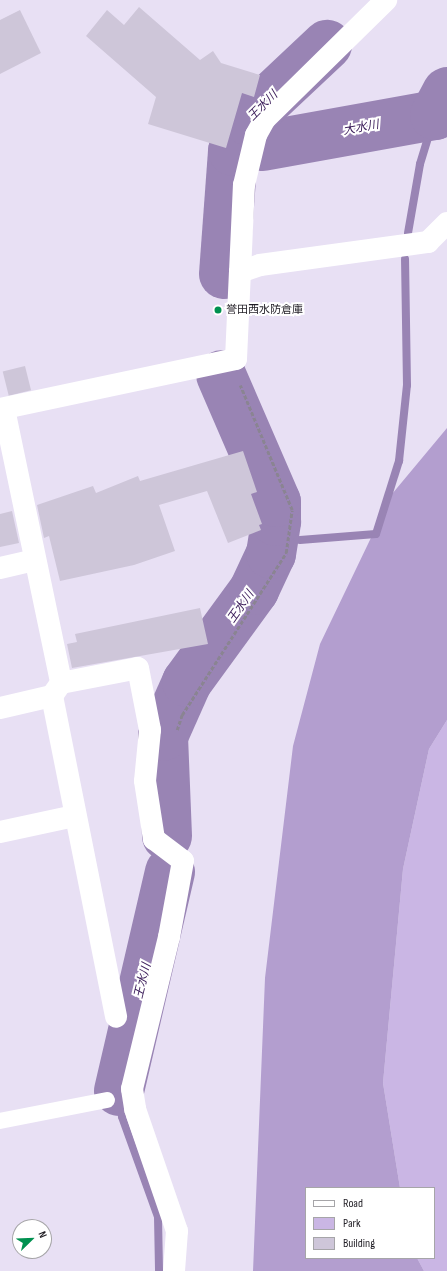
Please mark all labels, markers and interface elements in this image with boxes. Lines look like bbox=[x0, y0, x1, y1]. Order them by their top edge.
water label: 王水川 bbox=[245, 88, 281, 124]
water label: 大水川 bbox=[342, 118, 380, 138]
place label: 誉田西水防倉庫 bbox=[226, 303, 303, 317]
marker: 誉田西水防倉庫 bbox=[213, 305, 223, 315]
water label: 王水川 bbox=[225, 588, 257, 626]
water label: 王水川 bbox=[132, 962, 154, 1000]
legend bbox=[305, 1187, 435, 1259]
text: Road bbox=[343, 1196, 363, 1211]
text: Park bbox=[343, 1216, 361, 1231]
north arrow bbox=[12, 1219, 52, 1259]
text: N bbox=[35, 1229, 50, 1240]
text: Building bbox=[343, 1236, 375, 1251]

